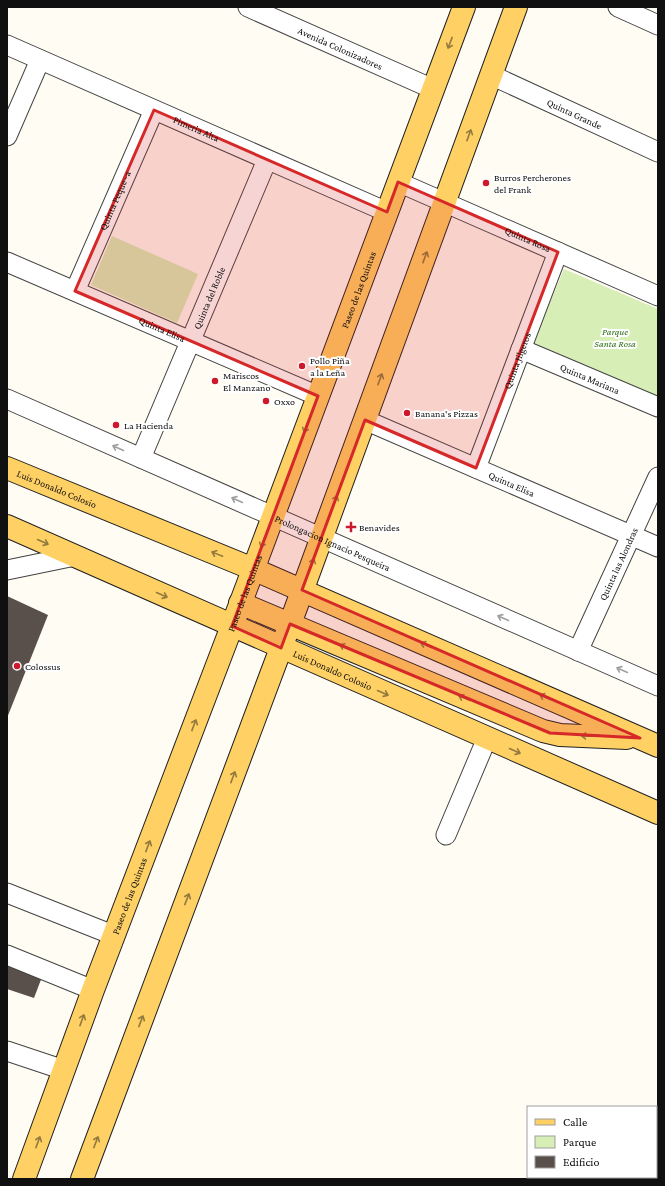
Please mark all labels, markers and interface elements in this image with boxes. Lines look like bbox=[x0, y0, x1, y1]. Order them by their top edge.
street label: Avenida Colonizadores bbox=[296, 24, 384, 72]
one-way arrow bbox=[446, 37, 454, 49]
street label: Quinta Grande bbox=[545, 96, 604, 131]
street label: Pimeria Alta bbox=[172, 113, 221, 143]
one-way arrow bbox=[466, 130, 474, 142]
street label: Quinta Peque~a bbox=[97, 169, 133, 232]
place label: Burros Percherones del Frank bbox=[494, 172, 571, 195]
marker: Burros Percherones del Frank bbox=[481, 178, 491, 188]
street label: Quinta Rosa bbox=[504, 224, 553, 254]
street label: Paseo de las Quintas bbox=[339, 250, 377, 330]
one-way arrow bbox=[421, 252, 429, 264]
street label: Quinta del Roble bbox=[191, 264, 227, 331]
street label: Quinta Elisa bbox=[137, 314, 187, 344]
park label: Parque Santa Rosa bbox=[594, 326, 636, 349]
street label: Quinta Jilgeros bbox=[501, 331, 533, 390]
place label: Pollo Piña a la Leña bbox=[310, 355, 350, 378]
marker: Pollo Piña a la Leña bbox=[297, 361, 307, 371]
street label: Quinta Mariana bbox=[559, 361, 622, 396]
place label: Mariscos El Manzano bbox=[223, 370, 270, 393]
one-way arrow bbox=[376, 374, 384, 386]
marker: Mariscos El Manzano bbox=[210, 376, 220, 386]
marker: Oxxo bbox=[261, 396, 271, 406]
place label: Oxxo bbox=[274, 396, 295, 407]
marker: Banana's Pizzas bbox=[402, 408, 412, 418]
place label: Banana's Pizzas bbox=[415, 408, 478, 419]
marker: La Hacienda bbox=[111, 420, 121, 430]
place label: La Hacienda bbox=[124, 420, 173, 431]
one-way arrow bbox=[301, 421, 309, 433]
one-way arrow bbox=[112, 443, 124, 451]
street label: Luis Donaldo Colosio bbox=[16, 467, 98, 510]
street label: Quinta Elisa bbox=[487, 469, 537, 499]
one-way arrow bbox=[231, 496, 243, 503]
one-way arrow bbox=[331, 496, 339, 508]
street label: Prolongacion Ignacio Pesqueira bbox=[273, 512, 392, 573]
marker: Benavides bbox=[346, 522, 356, 532]
place label: Benavides bbox=[359, 522, 400, 533]
street label: Quinta las Alondras bbox=[597, 526, 640, 602]
one-way arrow bbox=[258, 536, 266, 548]
one-way arrow bbox=[36, 539, 48, 546]
one-way arrow bbox=[211, 550, 223, 557]
street label: Paseo de las Quintas bbox=[225, 553, 264, 633]
one-way arrow bbox=[308, 558, 316, 570]
one-way arrow bbox=[155, 591, 167, 599]
one-way arrow bbox=[498, 614, 510, 621]
one-way arrow bbox=[421, 640, 433, 648]
one-way arrow bbox=[339, 643, 351, 651]
street label: Luis Donaldo Colosio bbox=[292, 647, 374, 692]
marker: Colossus bbox=[12, 661, 22, 671]
place label: Colossus bbox=[25, 661, 61, 672]
one-way arrow bbox=[617, 666, 629, 674]
one-way arrow bbox=[376, 689, 388, 697]
one-way arrow bbox=[540, 693, 552, 700]
one-way arrow bbox=[459, 694, 471, 701]
one-way arrow bbox=[191, 719, 199, 731]
one-way arrow bbox=[581, 732, 594, 740]
one-way arrow bbox=[508, 748, 520, 755]
one-way arrow bbox=[229, 772, 237, 784]
one-way arrow bbox=[144, 841, 152, 853]
street label: Paseo de las Quintas bbox=[109, 856, 149, 936]
one-way arrow bbox=[184, 893, 191, 906]
one-way arrow bbox=[79, 1014, 86, 1027]
one-way arrow bbox=[138, 1015, 146, 1027]
legend bbox=[527, 1106, 657, 1178]
text: Calle bbox=[563, 1115, 587, 1129]
text: Parque bbox=[563, 1135, 596, 1149]
one-way arrow bbox=[34, 1137, 42, 1149]
one-way arrow bbox=[92, 1137, 100, 1149]
text: Edificio bbox=[563, 1155, 600, 1169]

